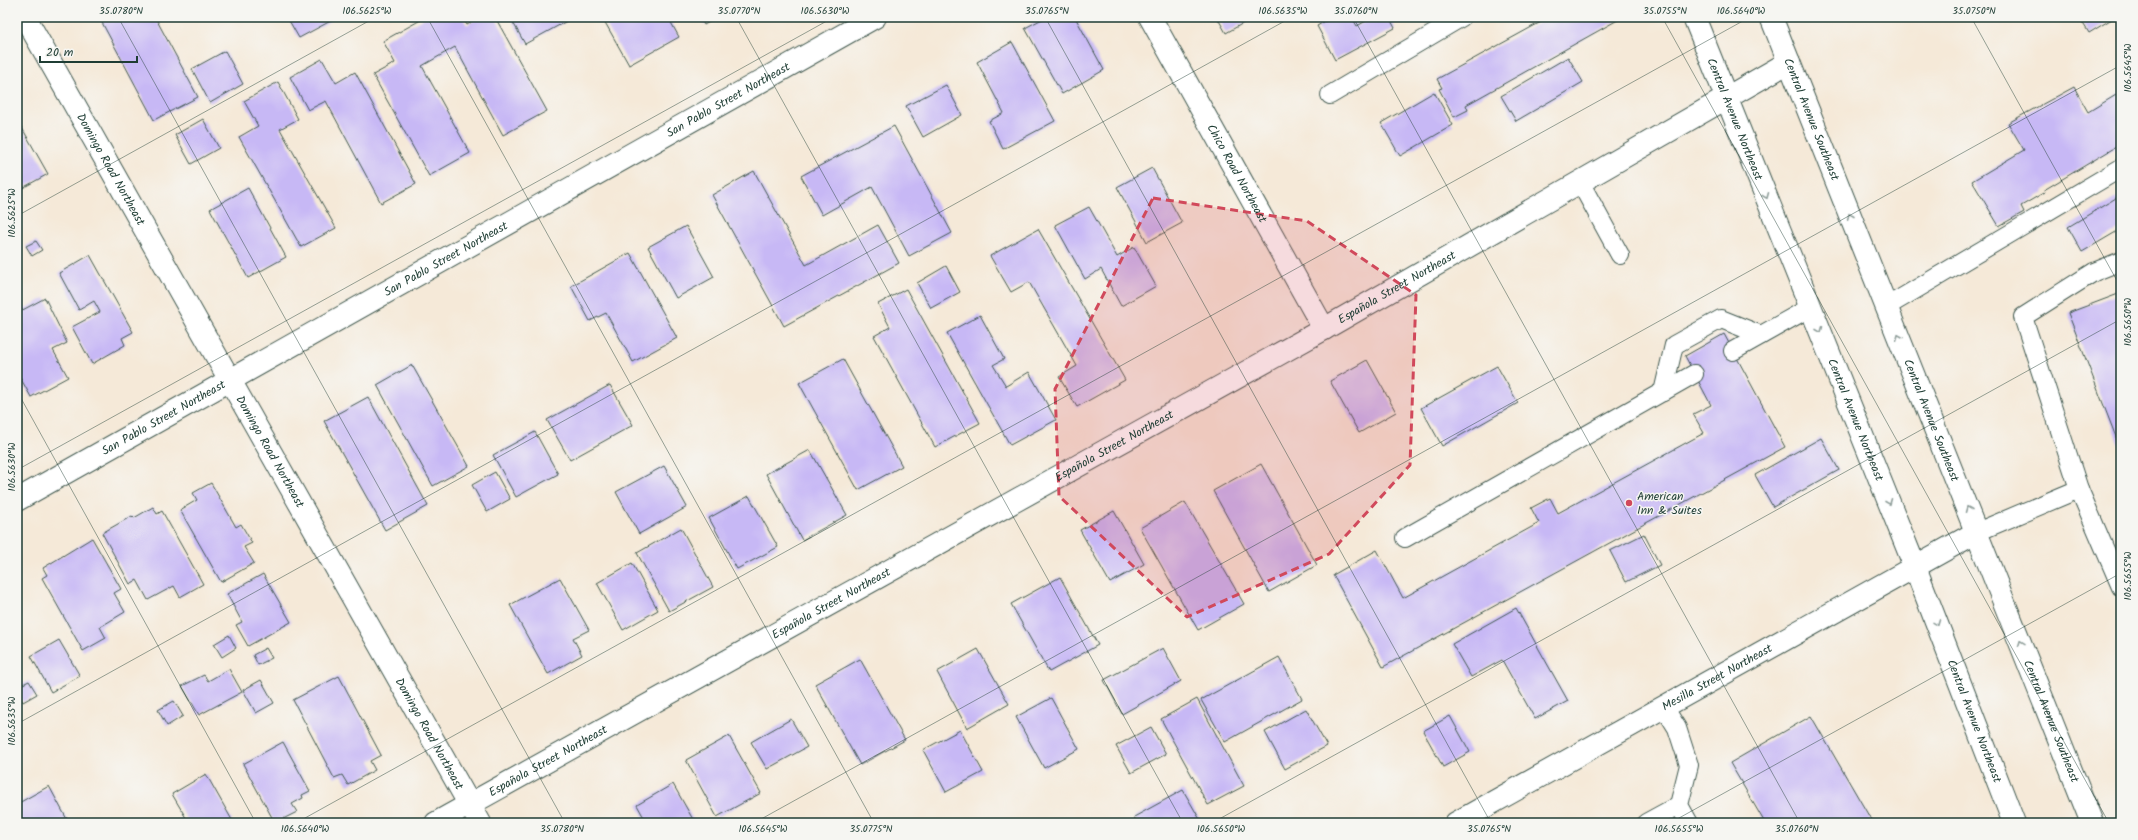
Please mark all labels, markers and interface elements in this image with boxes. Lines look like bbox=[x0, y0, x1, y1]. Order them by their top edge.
text: 35.0780°N bbox=[99, 3, 143, 19]
text: 106.5625°W bbox=[342, 3, 392, 19]
text: 35.0770°N bbox=[718, 3, 761, 19]
text: 106.5630°W bbox=[801, 3, 850, 19]
text: 35.0765°N bbox=[1025, 3, 1069, 19]
text: 106.5635°W bbox=[1258, 3, 1308, 19]
text: 35.0760°N bbox=[1334, 3, 1378, 19]
text: 35.0755°N bbox=[1643, 3, 1687, 19]
text: 106.5640°W bbox=[1717, 3, 1766, 19]
text: 35.0750°N bbox=[1952, 3, 1996, 19]
scale bar bbox=[40, 38, 137, 64]
text: 20 m bbox=[46, 43, 74, 62]
text: 106.5645°W bbox=[2120, 43, 2136, 93]
street label: Central Avenue Northeast bbox=[1701, 55, 1768, 184]
street label: Central Avenue Southeast bbox=[1778, 55, 1844, 184]
street label: San Pablo Street Northeast bbox=[663, 57, 794, 143]
street label: Domingo Road Northeast bbox=[71, 110, 150, 230]
street label: Chico Road Northeast bbox=[1202, 121, 1272, 227]
text: 106.5625°W bbox=[4, 188, 20, 238]
one-way arrow bbox=[1761, 192, 1769, 200]
one-way arrow bbox=[1847, 213, 1855, 220]
street label: San Pablo Street Northeast bbox=[380, 216, 512, 302]
street label: Española Street Northeast bbox=[1334, 246, 1460, 329]
text: 106.5650°W bbox=[2120, 298, 2136, 346]
one-way arrow bbox=[1815, 326, 1823, 333]
one-way arrow bbox=[1895, 333, 1903, 340]
street label: Central Avenue Northeast bbox=[1822, 356, 1889, 484]
street label: Central Avenue Southeast bbox=[1898, 356, 1964, 485]
street label: San Pablo Street Northeast bbox=[98, 375, 229, 461]
street label: Domingo Road Northeast bbox=[231, 392, 309, 512]
street label: Española Street Northeast bbox=[1051, 405, 1178, 487]
text: 106.5630°W bbox=[4, 442, 20, 491]
place label: American Inn & Suites bbox=[1637, 487, 1702, 520]
marker: American Inn & Suites bbox=[1624, 498, 1634, 508]
one-way arrow bbox=[1885, 499, 1893, 506]
one-way arrow bbox=[1965, 506, 1973, 513]
text: 106.5655°W bbox=[2120, 551, 2136, 600]
street label: Española Street Northeast bbox=[768, 563, 895, 644]
one-way arrow bbox=[1932, 619, 1940, 627]
street label: Mesilla Street Northeast bbox=[1659, 639, 1776, 716]
one-way arrow bbox=[2018, 640, 2026, 648]
street label: Central Avenue Northeast bbox=[1942, 657, 2007, 786]
street label: Central Avenue Southeast bbox=[2018, 657, 2084, 786]
street label: Domingo Road Northeast bbox=[390, 674, 469, 794]
text: 106.5635°W bbox=[4, 696, 20, 746]
street label: Española Street Northeast bbox=[485, 720, 611, 802]
text: 106.5640°W bbox=[281, 821, 330, 837]
text: 35.0780°N bbox=[540, 821, 584, 837]
text: 106.5645°W bbox=[738, 821, 788, 837]
text: 35.0775°N bbox=[849, 821, 893, 837]
text: 106.5650°W bbox=[1197, 821, 1245, 837]
text: 35.0765°N bbox=[1467, 821, 1511, 837]
text: 106.5655°W bbox=[1655, 821, 1704, 837]
text: 35.0760°N bbox=[1775, 821, 1819, 837]

